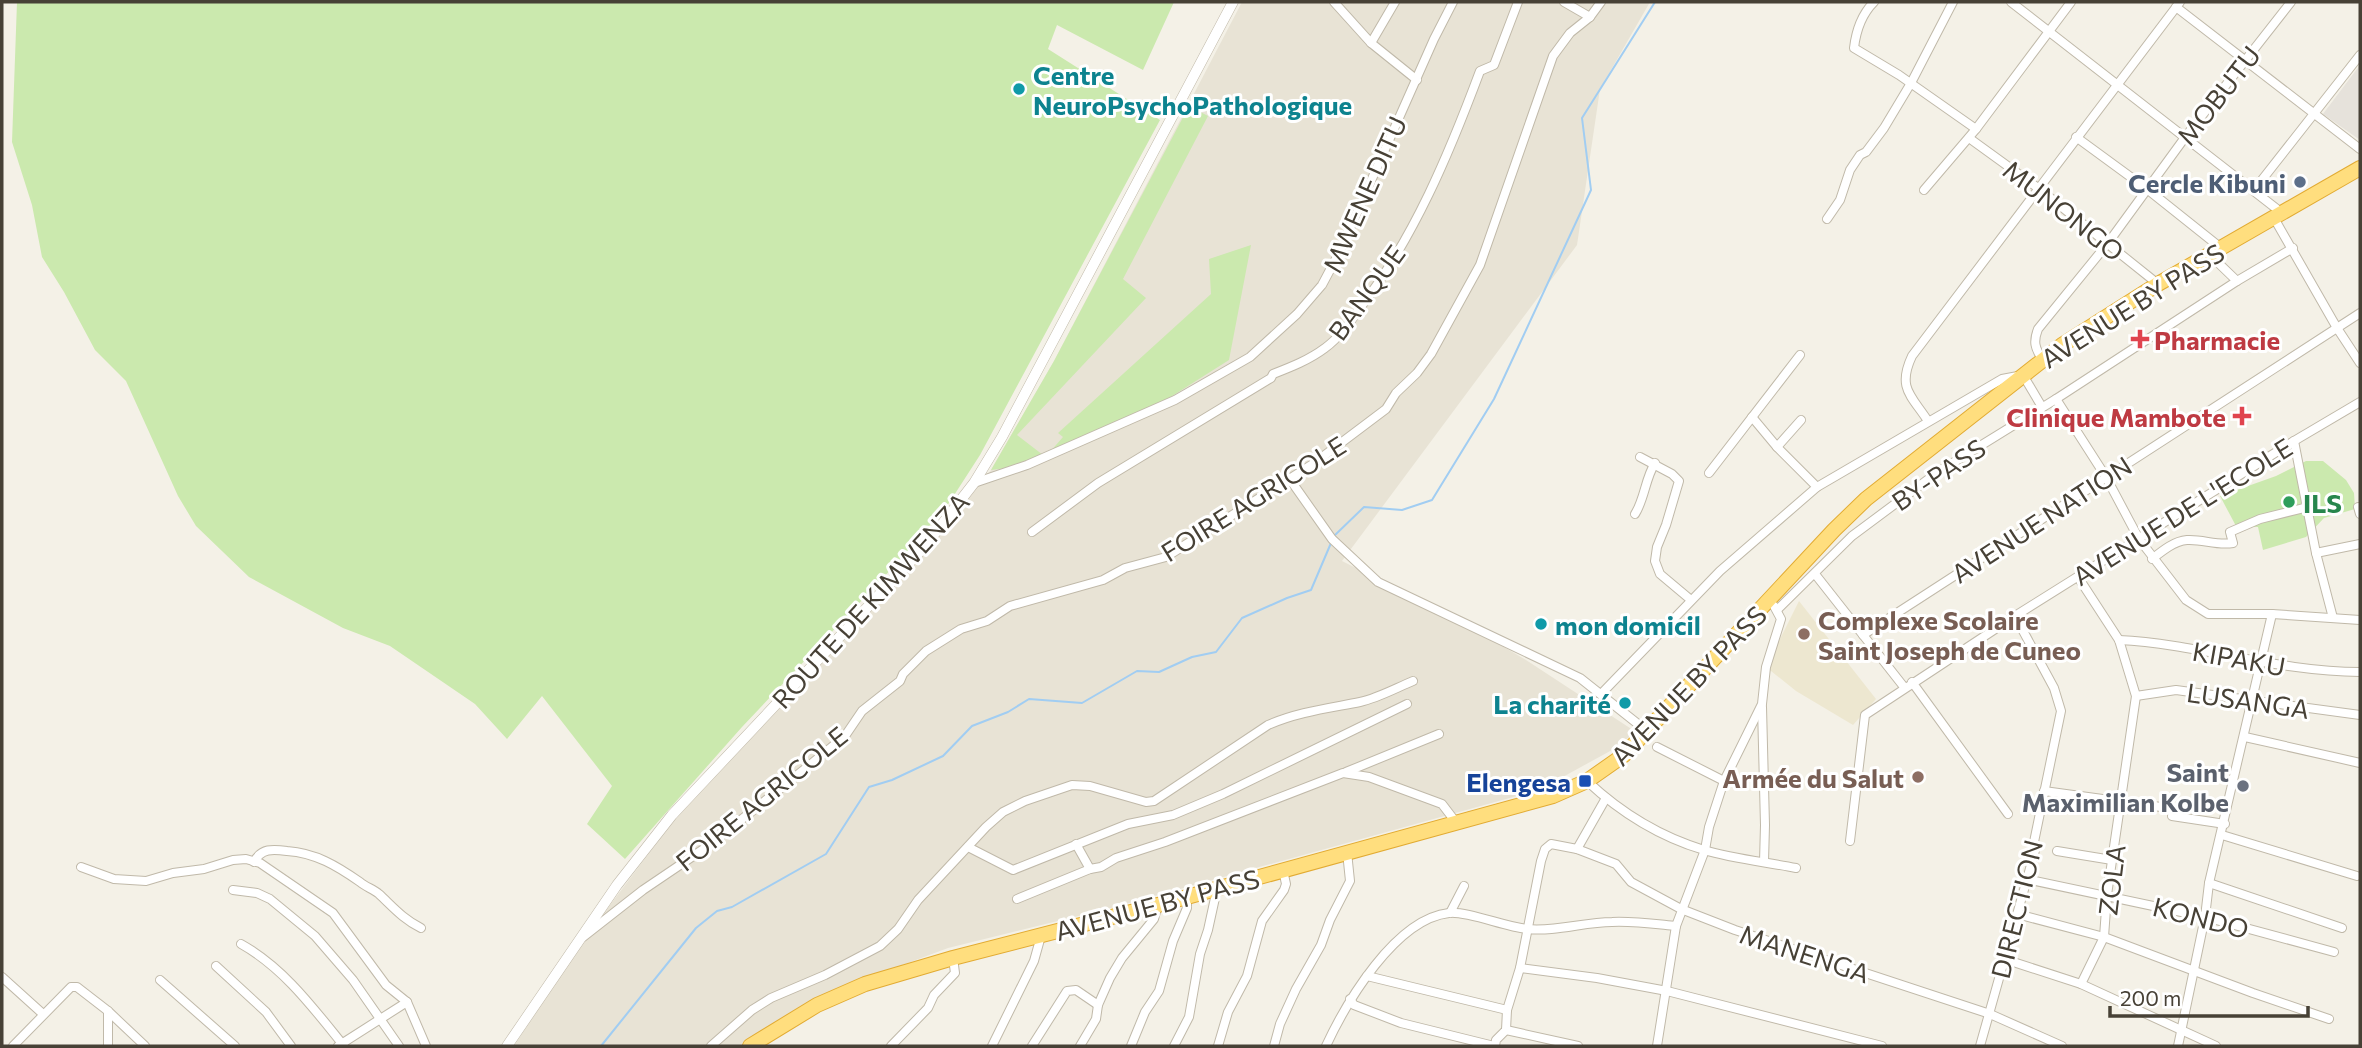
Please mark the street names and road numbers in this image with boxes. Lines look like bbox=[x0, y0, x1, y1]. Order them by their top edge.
street label: MOBUTU bbox=[2170, 39, 2266, 151]
street label: MWENE DITU bbox=[1316, 111, 1412, 277]
street label: MUNONGO bbox=[1998, 153, 2130, 267]
street label: AVENUE BY PASS bbox=[2035, 236, 2229, 374]
street label: BANQUE bbox=[1321, 238, 1411, 346]
street label: FOIRE AGRICOLE bbox=[1155, 429, 1351, 567]
street label: AVENUE DE L'ECOLE bbox=[2067, 431, 2297, 591]
street label: BY-PASS bbox=[1885, 432, 1991, 516]
street label: AVENUE NATION bbox=[1945, 449, 2137, 589]
street label: ROUTE DE KIMWENZA bbox=[765, 486, 975, 714]
street label: AVENUE BY PASS bbox=[1604, 599, 1772, 771]
street label: KIPAKU bbox=[2190, 635, 2288, 681]
street label: LUSANGA bbox=[2185, 676, 2311, 724]
street label: FOIRE AGRICOLE bbox=[669, 719, 853, 877]
street label: DIRECTION bbox=[1984, 836, 2048, 982]
street label: ZOLA bbox=[2091, 843, 2131, 917]
street label: AVENUE BY PASS bbox=[1052, 862, 1262, 946]
street label: KONDO bbox=[2150, 890, 2252, 944]
street label: MANENGA bbox=[1736, 917, 1874, 989]

